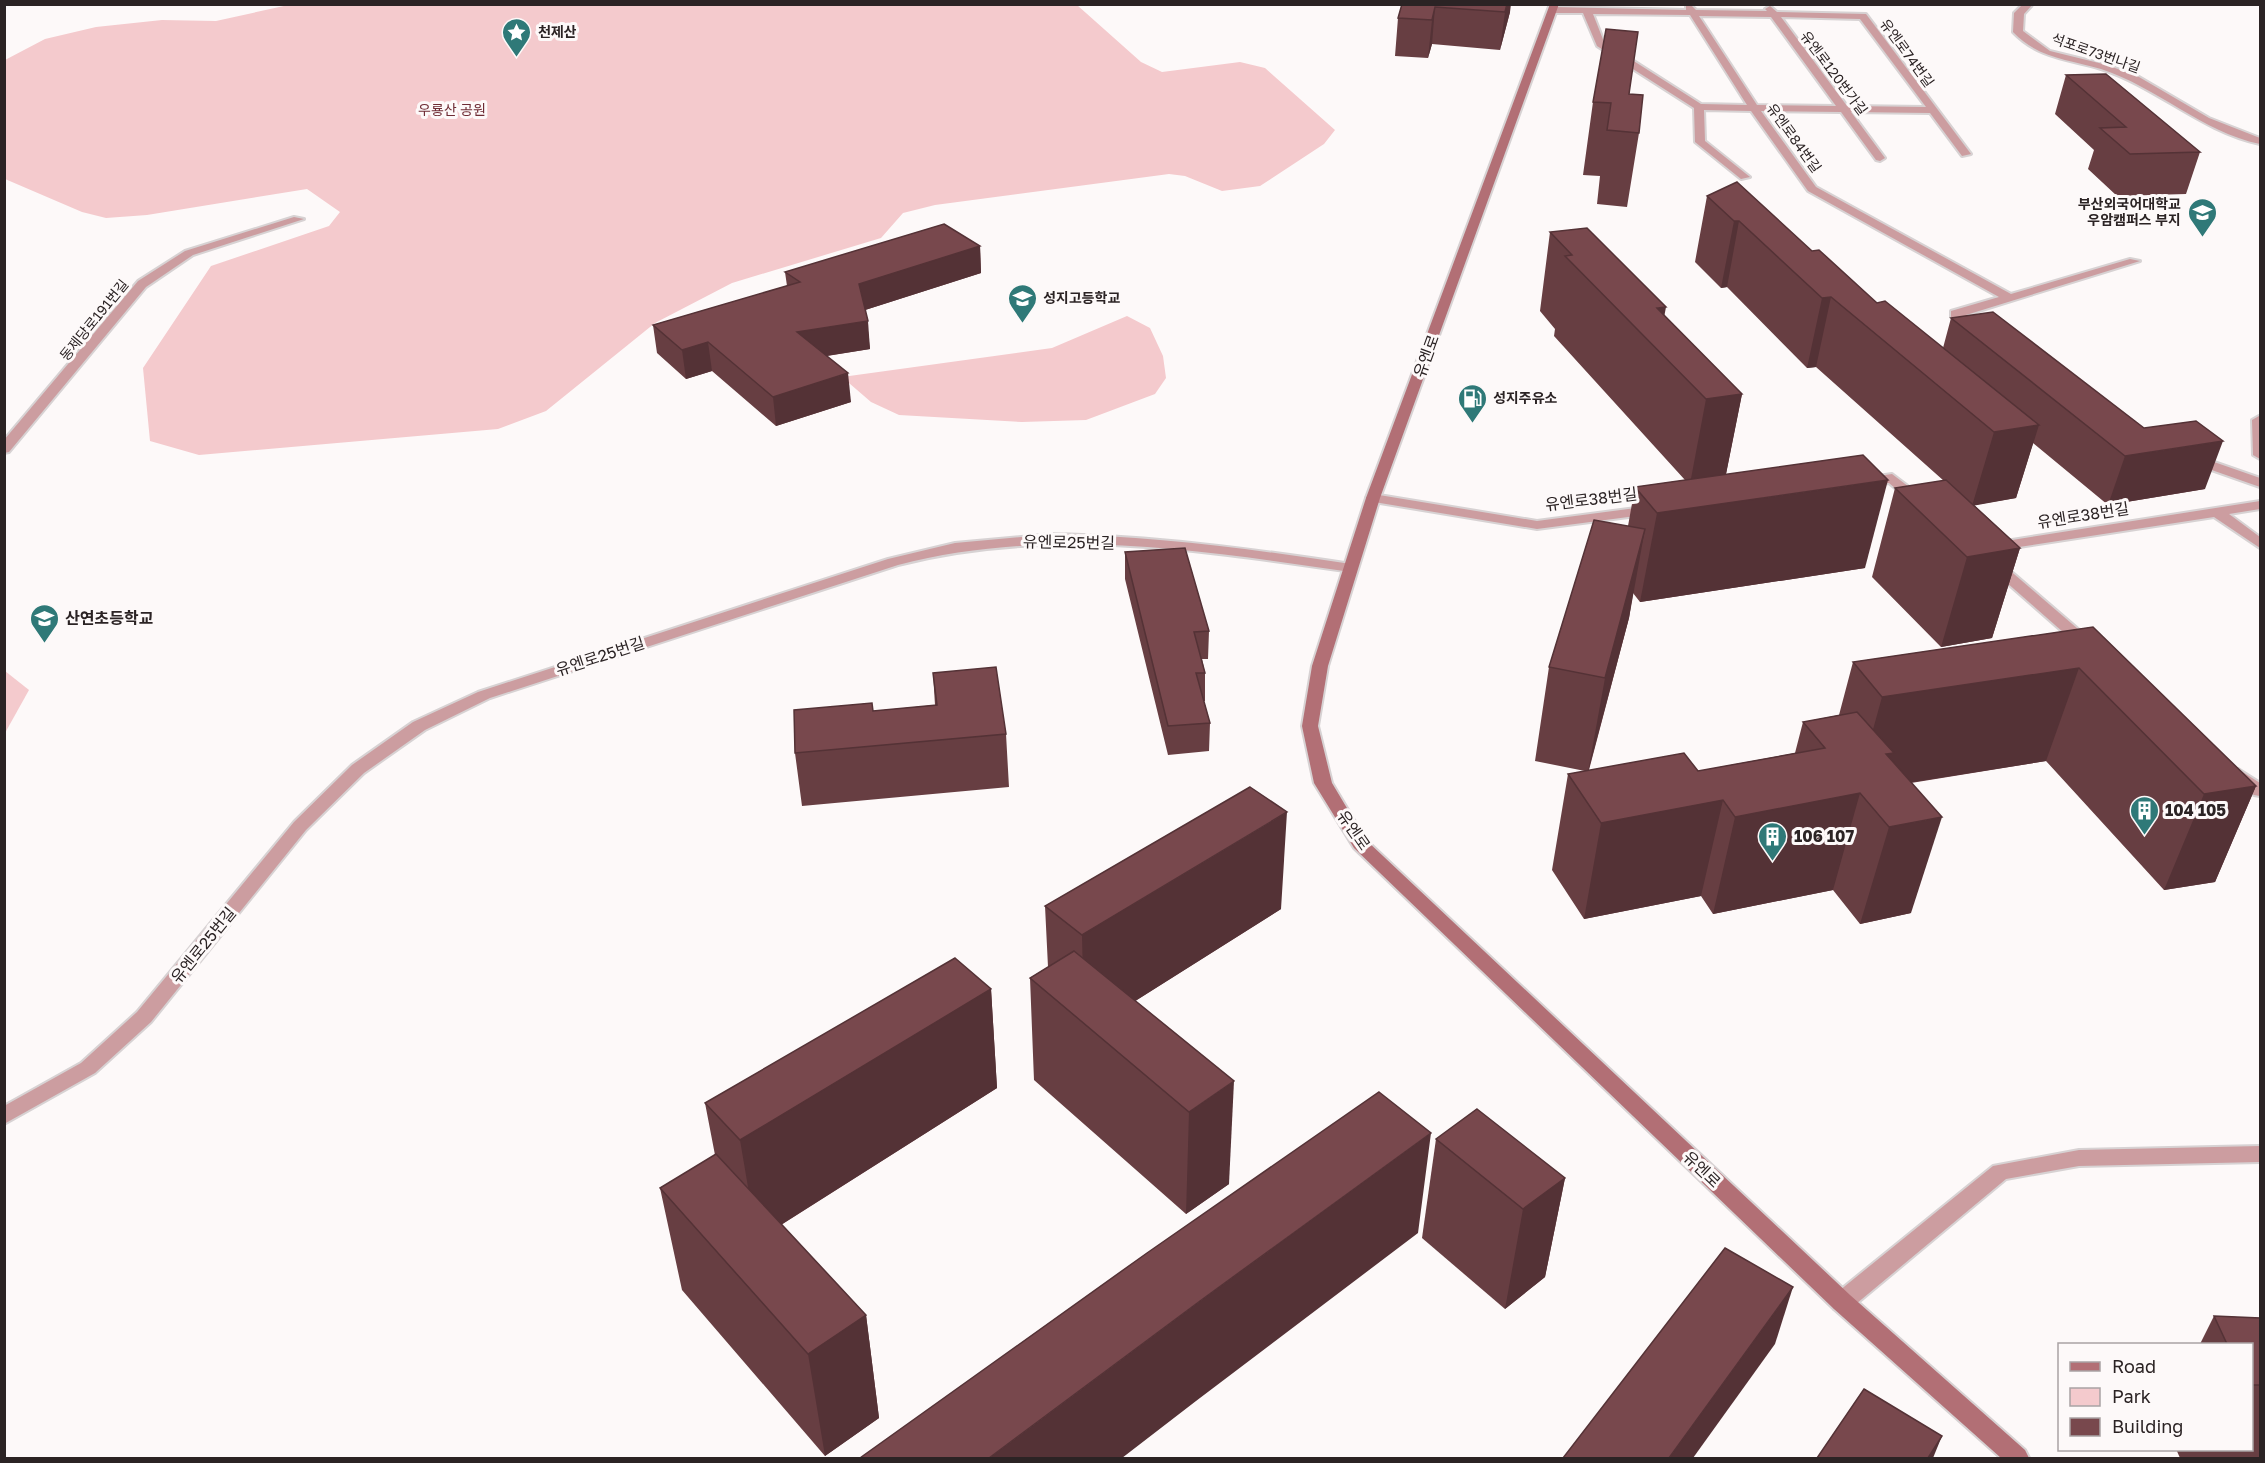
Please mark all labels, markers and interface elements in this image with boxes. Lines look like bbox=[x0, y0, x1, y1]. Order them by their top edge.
street label: 유엔로74번길 bbox=[1877, 15, 1938, 90]
place icon: 천제산 bbox=[501, 16, 533, 58]
place label: 천제산 bbox=[538, 23, 577, 40]
street label: 유엔로120번가길 bbox=[1797, 27, 1872, 118]
street label: 석포로73번나길 bbox=[2049, 29, 2143, 76]
street label: 유엔로84번길 bbox=[1764, 100, 1825, 176]
park label: 우룡산 공원 bbox=[418, 101, 486, 118]
place label: 부산외국어대학교 우암캠퍼스 부지 bbox=[2078, 195, 2181, 228]
school or university icon: 부산외국어대학교 우암캠퍼스 부지 bbox=[2186, 196, 2218, 238]
street label: 동제당로191번길 bbox=[56, 276, 131, 364]
school or university icon: 성지고등학교 bbox=[1006, 282, 1038, 324]
place label: 성지고등학교 bbox=[1043, 289, 1120, 306]
street label: 유엔로 bbox=[1409, 332, 1443, 380]
fuel station icon: 성지주유소 bbox=[1456, 382, 1488, 424]
place label: 성지주유소 bbox=[1493, 389, 1558, 406]
street label: 유엔로38번길 bbox=[1544, 483, 1638, 515]
street label: 유엔로38번길 bbox=[2036, 498, 2130, 532]
street label: 유엔로25번길 bbox=[1023, 531, 1115, 553]
school or university icon: 산연초등학교 bbox=[28, 602, 60, 644]
place label: 산연초등학교 bbox=[65, 608, 154, 628]
street label: 유엔로25번길 bbox=[553, 632, 647, 680]
building icon: 104 105 bbox=[2128, 794, 2160, 836]
place label: 104 105 bbox=[2165, 800, 2226, 820]
street label: 유엔로 bbox=[1333, 806, 1375, 854]
building icon: 106 107 bbox=[1757, 820, 1789, 862]
place label: 106 107 bbox=[1794, 826, 1854, 846]
street label: 유엔로25번길 bbox=[166, 903, 240, 987]
street label: 유엔로 bbox=[1679, 1146, 1725, 1192]
legend bbox=[2058, 1343, 2253, 1451]
text: Road bbox=[2112, 1355, 2156, 1377]
text: Park bbox=[2112, 1385, 2151, 1407]
text: Building bbox=[2112, 1415, 2183, 1437]

